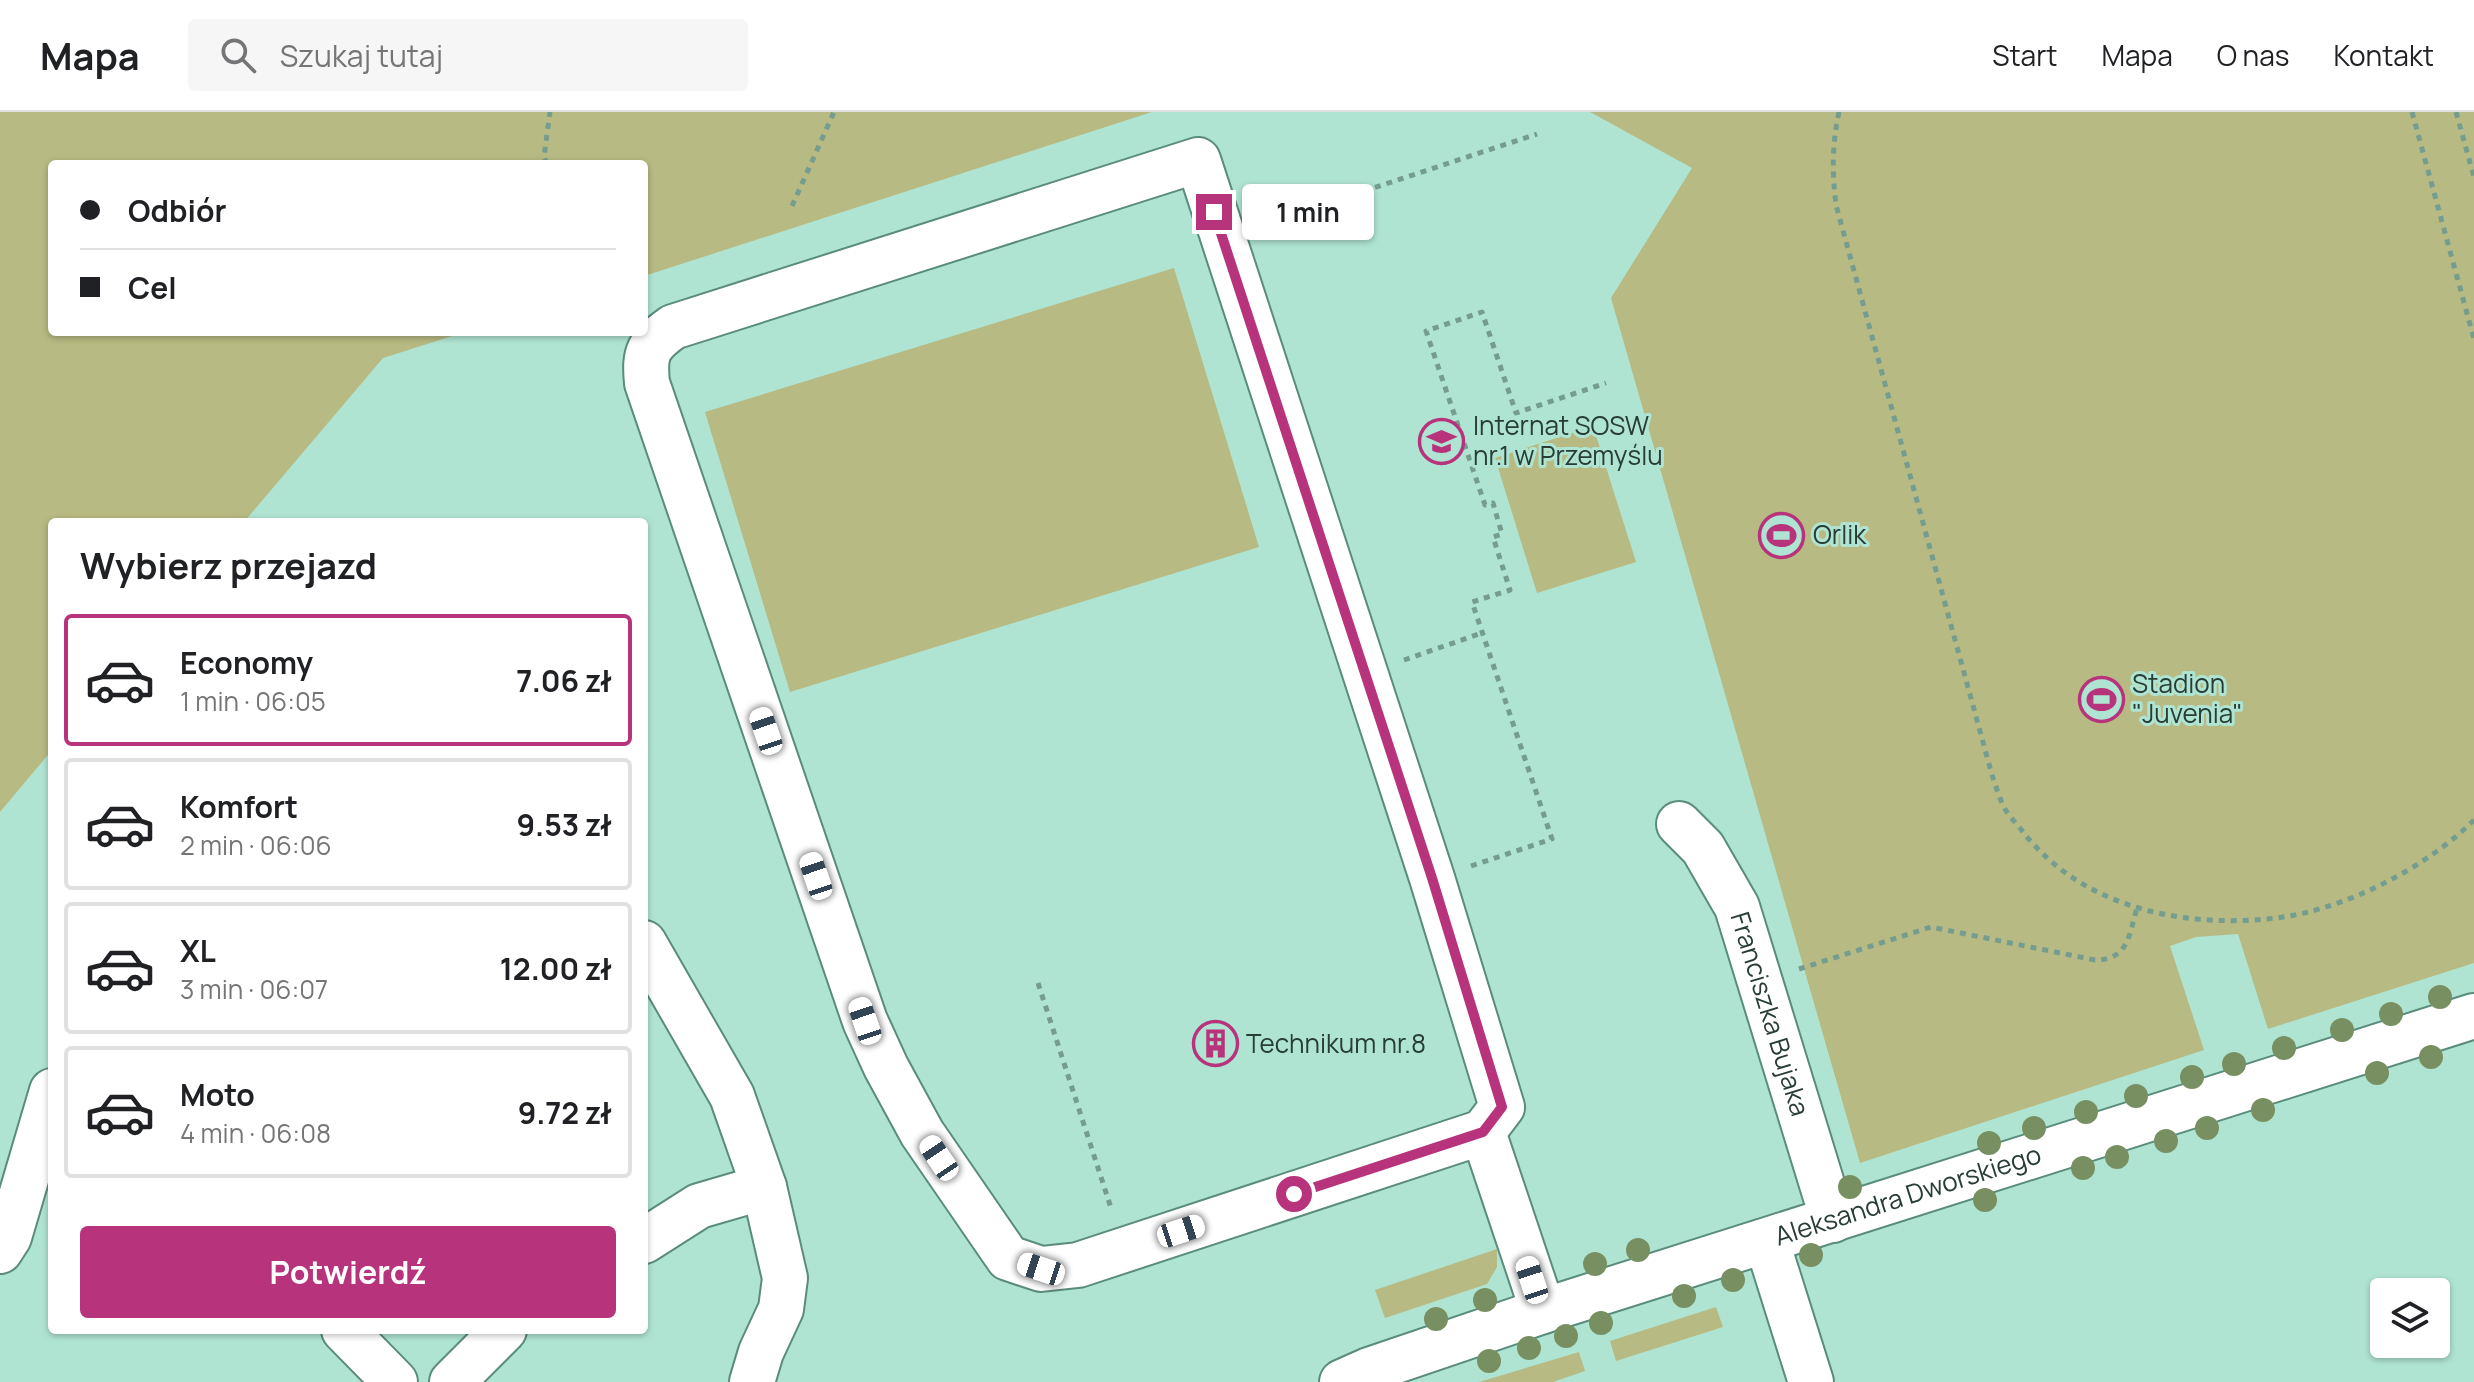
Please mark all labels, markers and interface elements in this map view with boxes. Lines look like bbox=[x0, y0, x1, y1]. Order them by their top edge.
search box bbox=[188, 19, 748, 91]
text: Mapa bbox=[40, 29, 140, 81]
icon: search bbox=[216, 33, 260, 77]
text: Szukaj tutaj bbox=[280, 35, 443, 76]
text: Start bbox=[1992, 36, 2057, 74]
text: Mapa bbox=[2101, 36, 2173, 74]
text: O nas bbox=[2217, 36, 2289, 74]
text: Kontakt bbox=[2333, 36, 2434, 74]
callout: 1 min bbox=[1242, 184, 1374, 240]
text: Odbiór bbox=[128, 190, 226, 231]
route end bbox=[1196, 194, 1232, 230]
text: 1 min bbox=[1276, 194, 1340, 230]
text: Cel bbox=[128, 267, 177, 308]
place label: Internat SOSW nr.1 w Przemyślu bbox=[1473, 407, 1663, 473]
school or university icon: Internat SOSW nr.1 w Przemyślu bbox=[1418, 417, 1466, 465]
sports icon: Orlik bbox=[1758, 511, 1806, 559]
place label: Orlik bbox=[1813, 516, 1867, 552]
text: Wybierz przejazd bbox=[80, 541, 377, 590]
text: Economy bbox=[180, 642, 313, 683]
icon: car bbox=[84, 644, 156, 716]
text: 7.06 zł bbox=[516, 660, 612, 701]
place label: Stadion "Juvenia" bbox=[2132, 665, 2243, 731]
sports icon: Stadion "Juvenia" bbox=[2077, 675, 2125, 723]
text: 1 min · 06:05 bbox=[180, 683, 326, 719]
car bbox=[747, 704, 785, 758]
text: Komfort bbox=[180, 786, 298, 827]
icon: car bbox=[84, 788, 156, 860]
text: 9.53 zł bbox=[517, 804, 612, 845]
text: 2 min · 06:06 bbox=[180, 827, 332, 863]
car bbox=[797, 849, 835, 903]
street label: Franciszka Bujaka bbox=[1723, 907, 1819, 1120]
text: XL bbox=[180, 930, 216, 971]
icon: car bbox=[84, 932, 156, 1004]
text: 12.00 zł bbox=[500, 948, 612, 989]
text: 3 min · 06:07 bbox=[180, 971, 328, 1007]
car bbox=[846, 994, 884, 1048]
building icon: Technikum nr.8 bbox=[1191, 1020, 1239, 1068]
place label: Technikum nr.8 bbox=[1246, 1025, 1426, 1061]
text: Moto bbox=[180, 1074, 255, 1115]
icon: car bbox=[84, 1076, 156, 1148]
text: 9.72 zł bbox=[518, 1092, 612, 1133]
text: 4 min · 06:08 bbox=[180, 1115, 331, 1151]
car bbox=[916, 1131, 962, 1185]
street label: Aleksandra Dworskiego bbox=[1770, 1135, 2045, 1254]
route start bbox=[1276, 1176, 1312, 1212]
car bbox=[1154, 1212, 1208, 1250]
button: Potwierdź bbox=[80, 1226, 616, 1318]
car bbox=[1014, 1250, 1068, 1288]
car bbox=[1513, 1253, 1551, 1307]
map controls bbox=[2370, 1278, 2450, 1358]
button: layers bbox=[2370, 1278, 2450, 1358]

